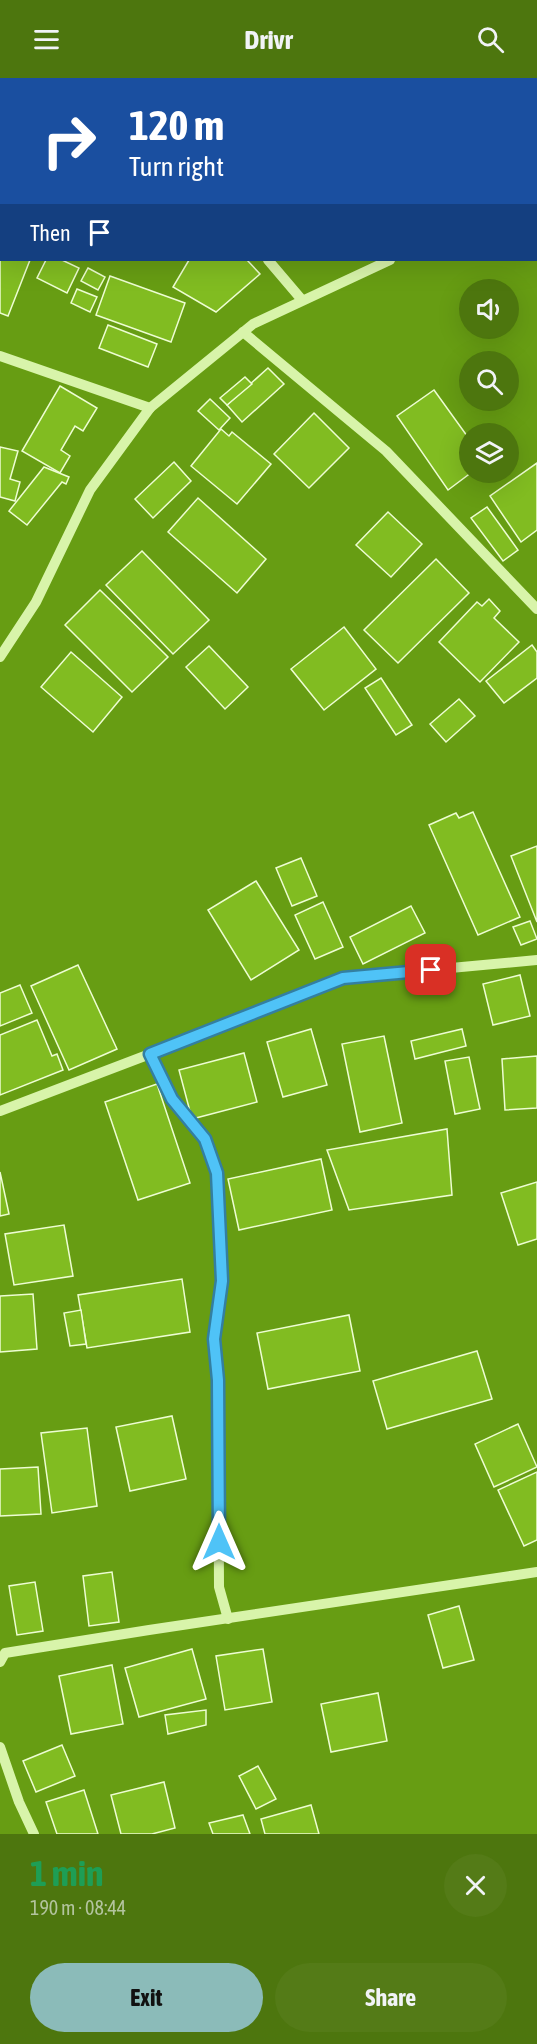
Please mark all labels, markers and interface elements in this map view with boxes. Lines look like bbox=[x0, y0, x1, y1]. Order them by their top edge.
icon: menu bbox=[30, 23, 63, 56]
icon: search bbox=[474, 23, 507, 56]
text: Drivr bbox=[244, 24, 293, 55]
text: 120 m bbox=[129, 101, 224, 149]
icon: right bbox=[30, 102, 108, 180]
text: Turn right bbox=[129, 151, 224, 182]
icon: arrive bbox=[83, 216, 116, 249]
text: Then bbox=[30, 220, 71, 246]
map controls bbox=[459, 279, 519, 483]
button: sound bbox=[459, 279, 519, 339]
button: search bbox=[459, 351, 519, 411]
button: layers bbox=[459, 423, 519, 483]
pin bbox=[405, 944, 456, 995]
icon: arrive bbox=[414, 953, 447, 986]
position arrow bbox=[187, 1510, 251, 1574]
text: 1 min bbox=[30, 1852, 104, 1894]
button: close bbox=[444, 1854, 507, 1917]
text: 190 m · 08:44 bbox=[30, 1896, 126, 1919]
button: Exit bbox=[30, 1963, 263, 2032]
button: Share bbox=[275, 1963, 507, 2032]

